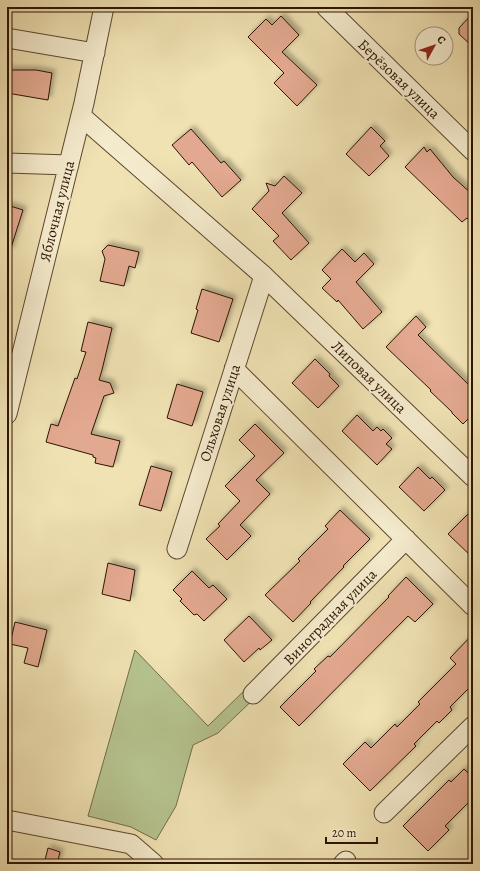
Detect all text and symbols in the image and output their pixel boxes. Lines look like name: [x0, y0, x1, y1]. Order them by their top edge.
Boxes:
north arrow: [414, 26, 454, 66]
text: С: [433, 32, 449, 47]
street label: Берёзовая улица: [354, 35, 445, 123]
street label: Яблочная улица: [35, 158, 79, 264]
street label: Липовая улица: [327, 336, 411, 418]
street label: Ольховая улица: [195, 362, 245, 464]
street label: Виноградная улица: [279, 564, 381, 669]
scale bar: [326, 819, 377, 845]
text: 20 m: [332, 825, 356, 841]

